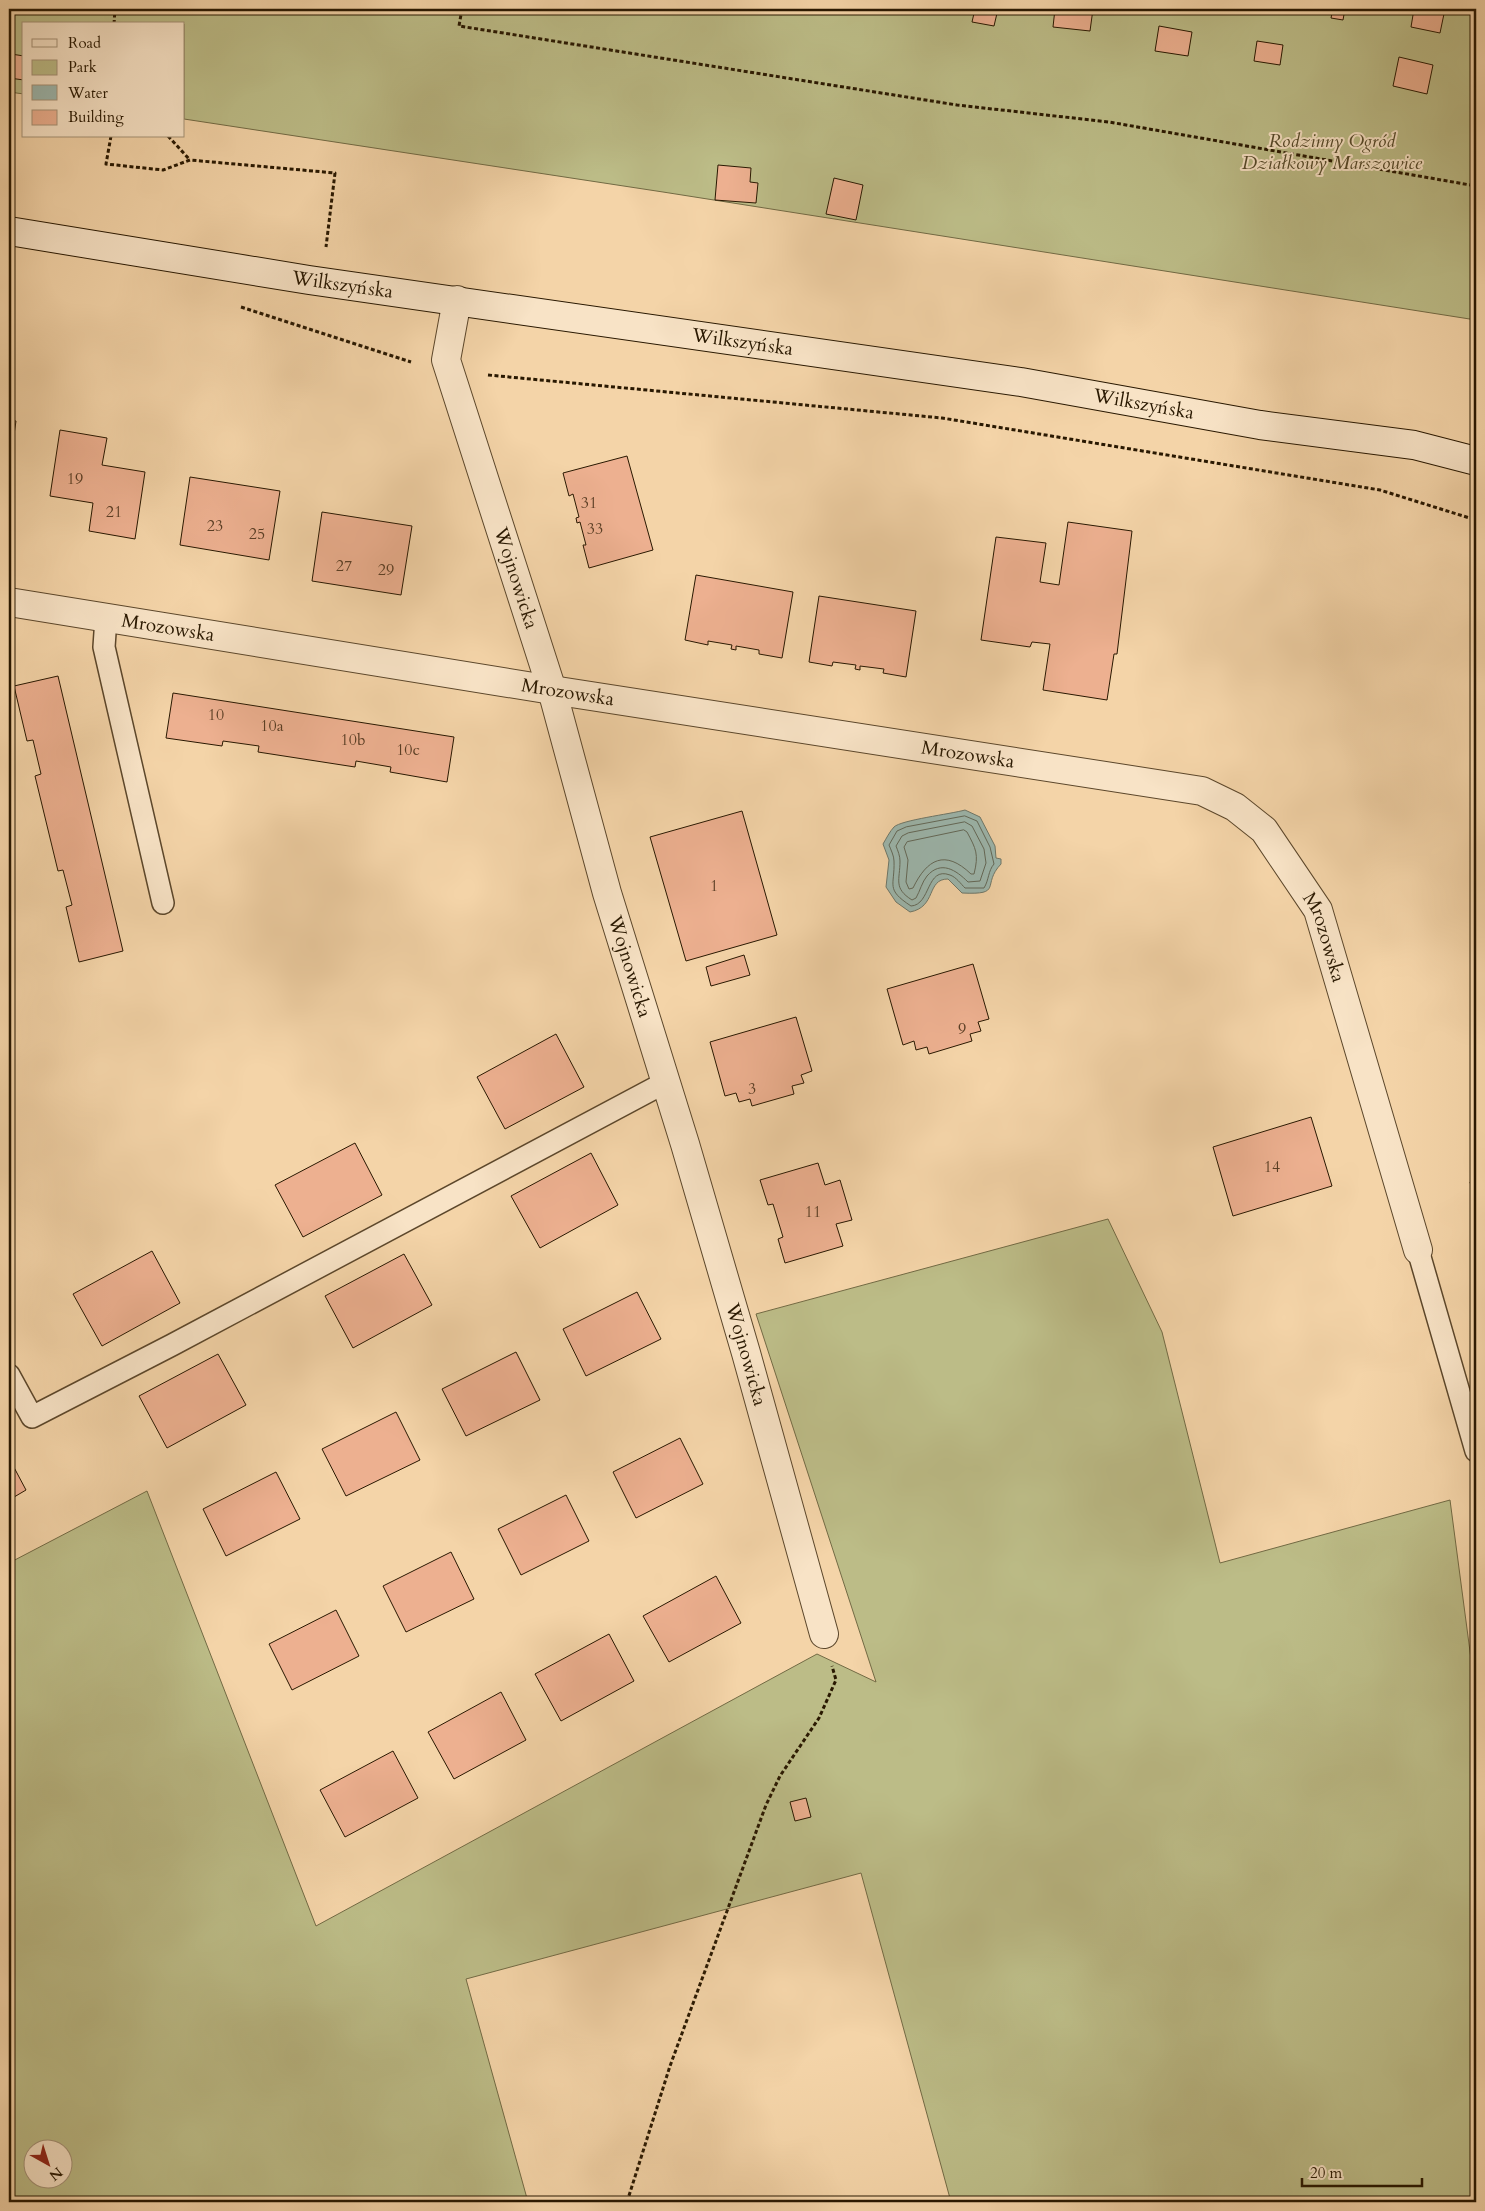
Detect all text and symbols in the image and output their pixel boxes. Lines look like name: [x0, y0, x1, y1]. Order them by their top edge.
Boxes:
legend: [22, 22, 185, 138]
text: Road: [68, 33, 101, 53]
text: Park: [68, 57, 97, 77]
text: Water: [67, 83, 109, 103]
text: Building: [68, 107, 124, 127]
park label: Rodzinny Ogród Działkowy Marszowice: [1242, 128, 1423, 176]
street label: Wilkszyńska: [289, 264, 395, 305]
street label: Wilkszyńska: [689, 322, 795, 362]
street label: Wilkszyńska: [1090, 382, 1196, 426]
house number: 19: [67, 468, 83, 490]
house number: 31: [581, 492, 597, 514]
house number: 21: [106, 501, 122, 523]
house number: 23: [207, 515, 223, 537]
house number: 33: [587, 518, 603, 540]
house number: 25: [249, 523, 265, 545]
street label: Wojnowicka: [487, 523, 545, 632]
house number: 27: [336, 555, 352, 577]
house number: 29: [378, 559, 394, 581]
street label: Mrozowska: [120, 607, 216, 648]
street label: Mrozowska: [519, 672, 616, 712]
house number: 10: [208, 704, 224, 726]
house number: 10a: [260, 715, 284, 737]
house number: 10b: [341, 729, 365, 751]
street label: Mrozowska: [920, 735, 1016, 775]
house number: 10c: [396, 739, 420, 761]
house number: 1: [710, 875, 718, 897]
street label: Mrozowska: [1297, 887, 1352, 985]
street label: Wojnowicka: [602, 911, 658, 1021]
house number: 9: [958, 1018, 966, 1040]
house number: 3: [748, 1078, 756, 1100]
house number: 14: [1264, 1156, 1280, 1178]
house number: 11: [805, 1201, 821, 1223]
street label: Wojnowicka: [719, 1299, 773, 1409]
north arrow: [22, 2138, 72, 2188]
scale bar: [1302, 2156, 1422, 2188]
text: N: [45, 2163, 67, 2185]
text: 20 m: [1310, 2163, 1342, 2183]

